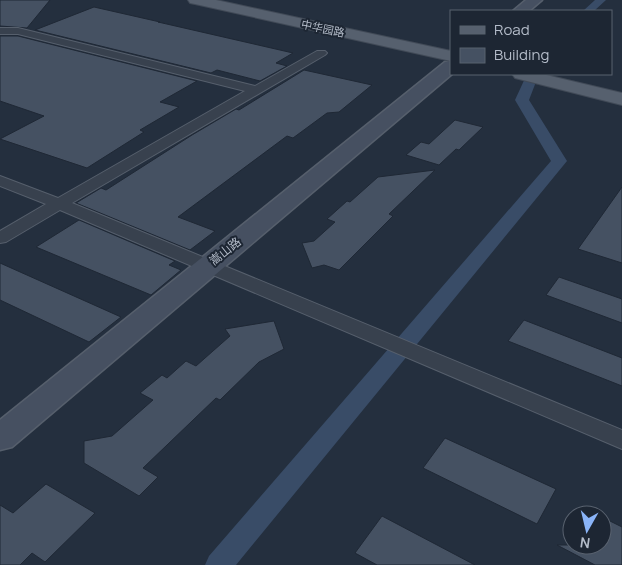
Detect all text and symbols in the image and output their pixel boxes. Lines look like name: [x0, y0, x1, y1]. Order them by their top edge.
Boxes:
legend: [450, 10, 612, 75]
street label: 中华园路: [300, 16, 346, 40]
text: Road: [494, 19, 530, 40]
text: Building: [494, 44, 549, 65]
street label: 嵩山路: [206, 233, 244, 269]
north arrow: [562, 505, 612, 555]
text: N: [579, 533, 591, 553]

